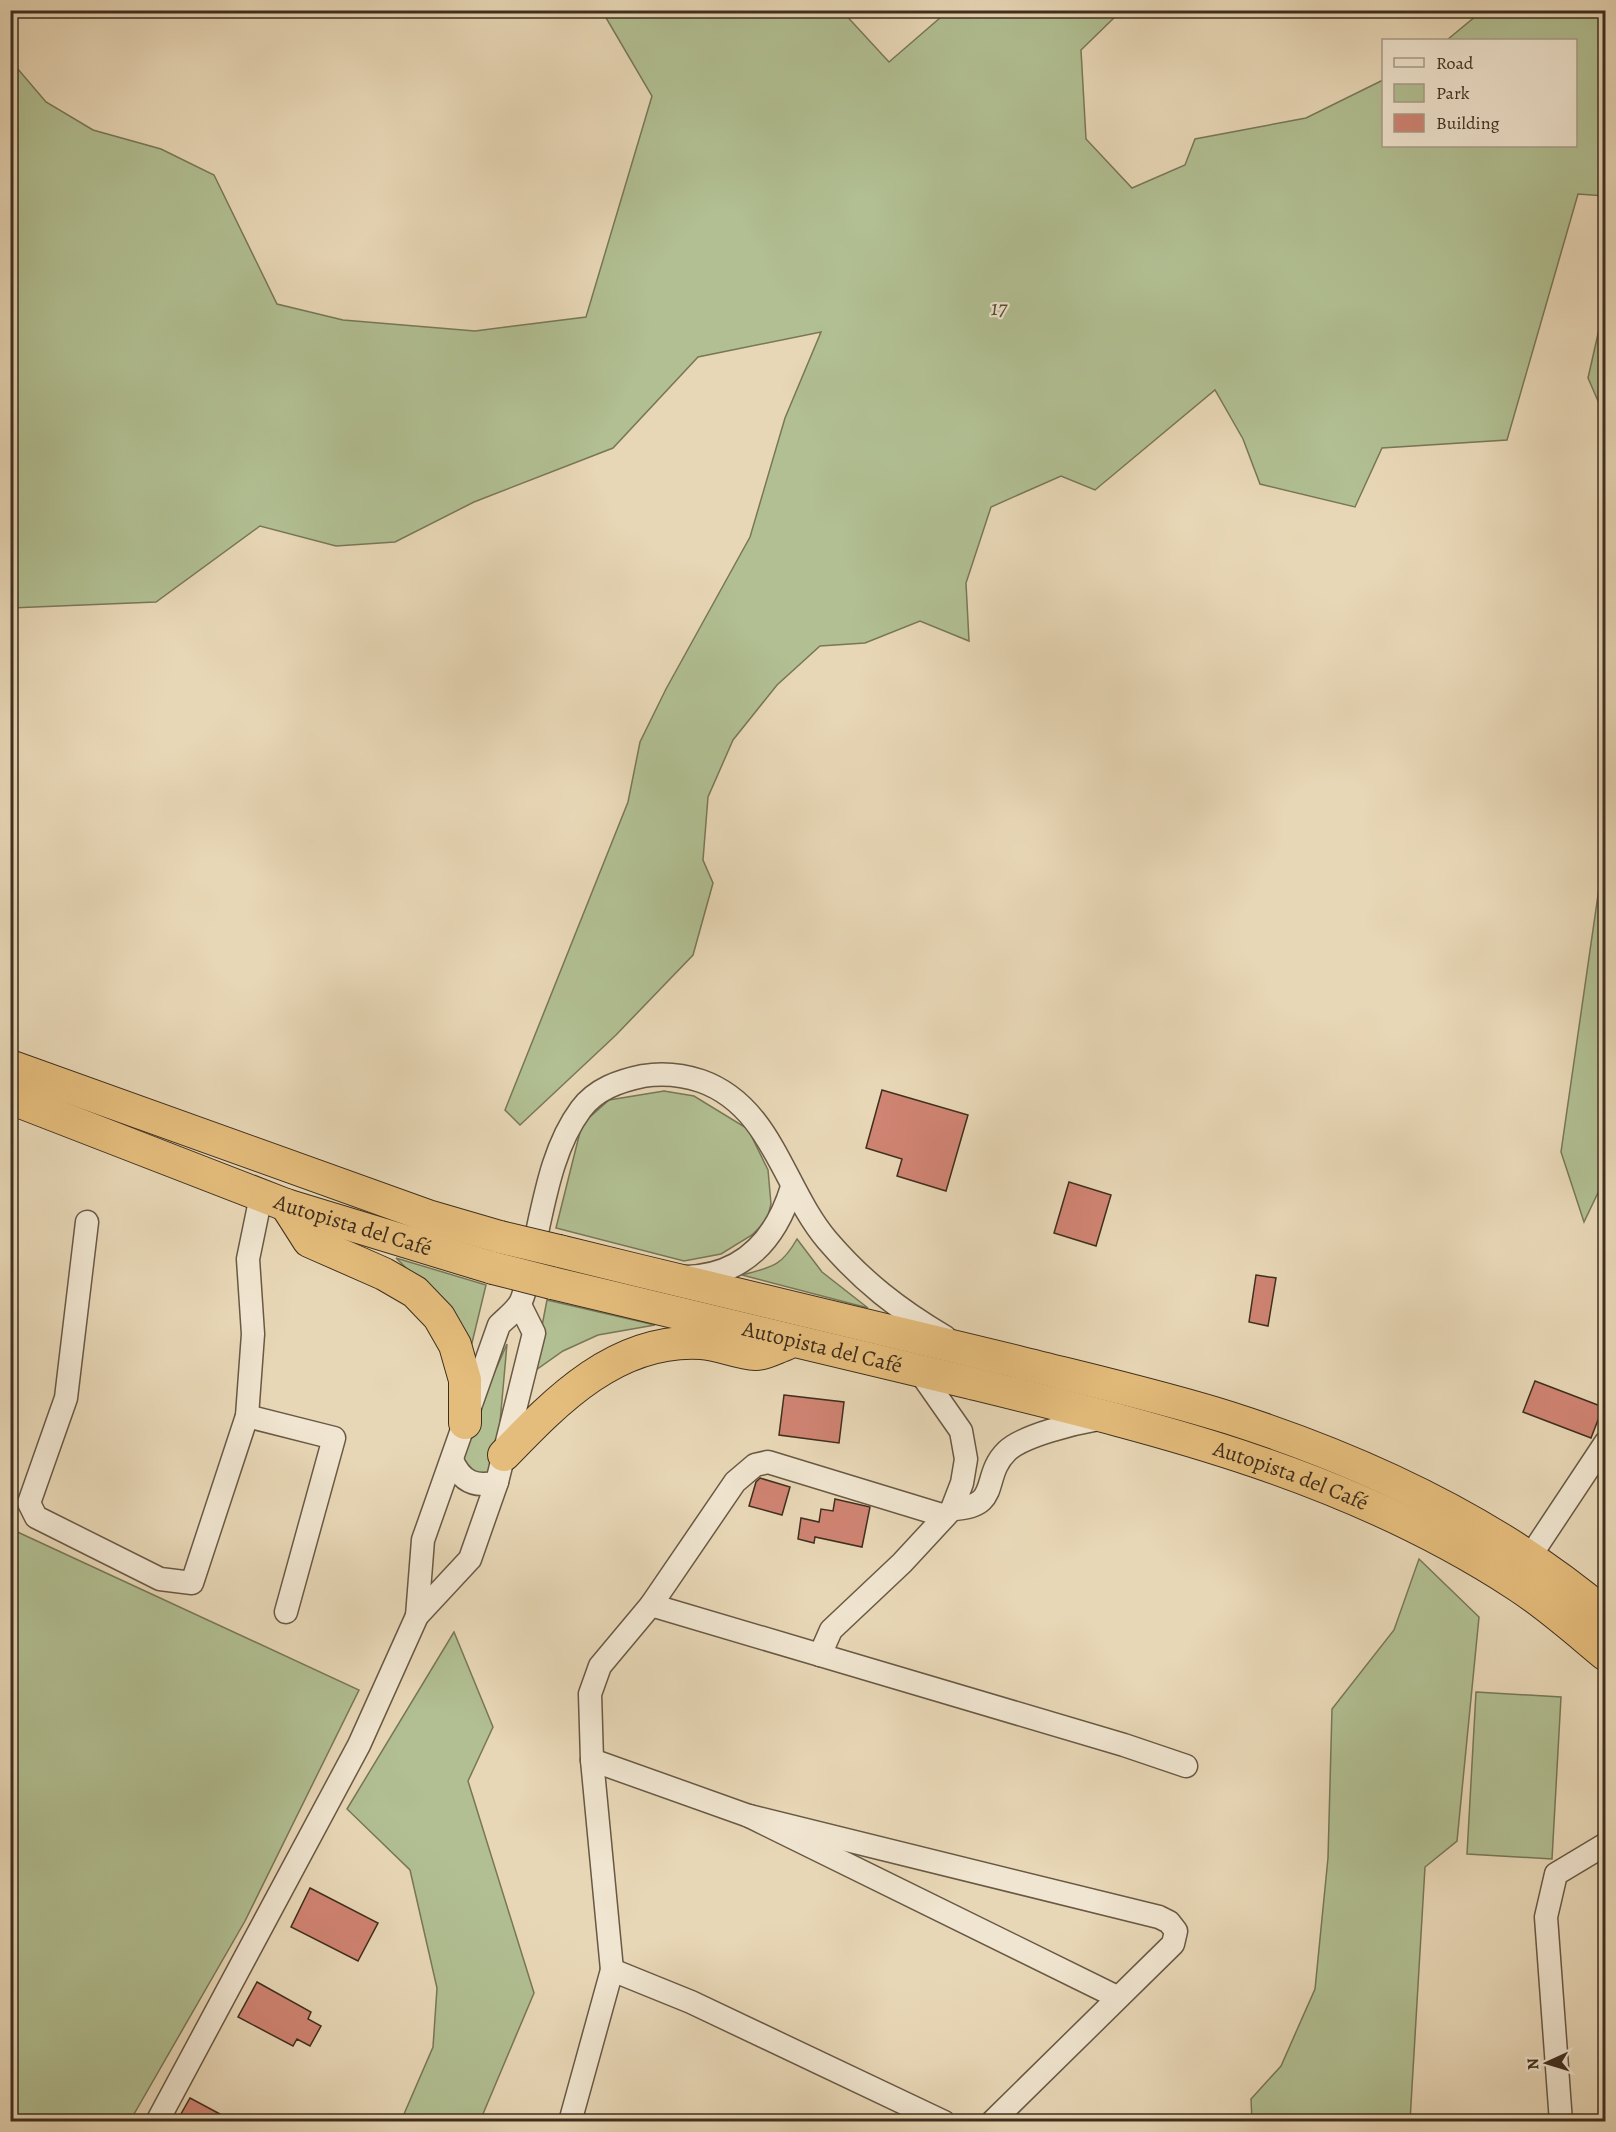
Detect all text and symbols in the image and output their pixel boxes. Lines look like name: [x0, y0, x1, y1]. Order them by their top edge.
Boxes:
legend: [1382, 39, 1577, 147]
text: Road: [1436, 51, 1474, 75]
text: Park: [1436, 81, 1470, 105]
text: Building: [1436, 111, 1500, 135]
park label: 17: [991, 293, 1008, 323]
street label: Autopista del Café: [269, 1186, 435, 1264]
street label: Autopista del Café: [739, 1313, 905, 1381]
street label: Autopista del Café: [1209, 1433, 1373, 1518]
north arrow: [1517, 2033, 1577, 2093]
text: N: [1522, 2057, 1544, 2071]

